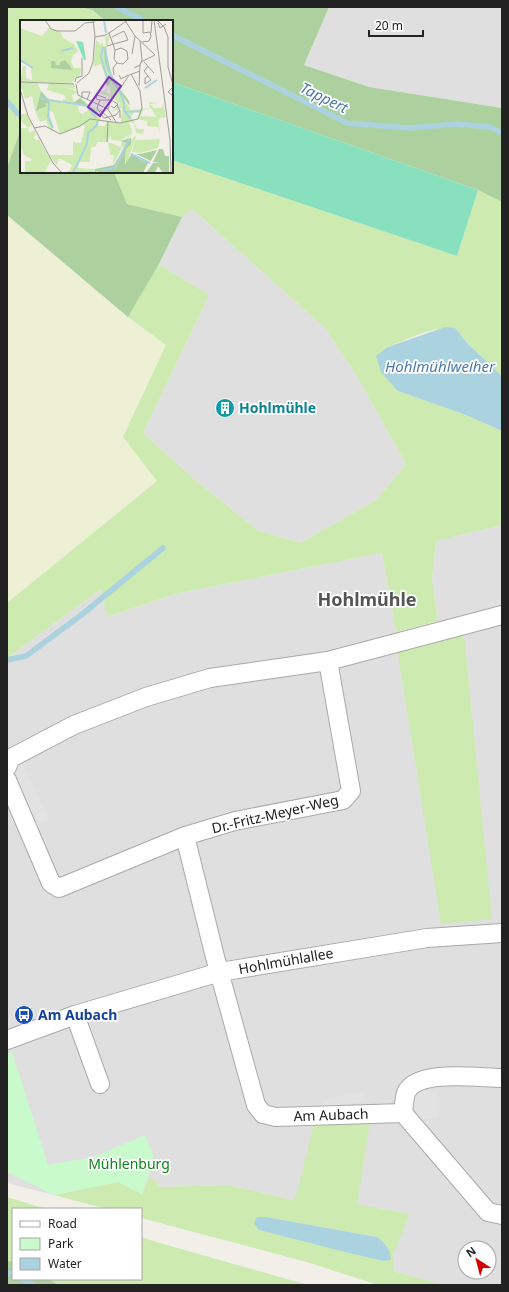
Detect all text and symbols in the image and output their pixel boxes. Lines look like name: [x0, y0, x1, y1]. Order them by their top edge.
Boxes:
scale bar: [369, 12, 423, 38]
text: 20 m: [375, 17, 403, 34]
inset map: [20, 20, 173, 173]
water label: Tappert: [297, 77, 352, 118]
water label: Hohlmühlweiher: [385, 356, 496, 376]
building icon: Hohlmühle: [214, 397, 236, 419]
place label: Hohlmühle: [239, 398, 316, 417]
district label: Hohlmühle: [317, 587, 417, 611]
street label: Dr.-Fritz-Meyer-Weg: [210, 790, 340, 837]
street label: Hohlmühlallee: [237, 943, 335, 978]
bus stop icon: Am Aubach: [13, 1004, 35, 1026]
place label: Am Aubach: [38, 1005, 117, 1024]
street label: Am Aubach: [293, 1104, 369, 1125]
park label: Mühlenburg: [88, 1154, 170, 1173]
legend: [12, 1208, 142, 1280]
text: Road: [48, 1215, 77, 1232]
text: Park: [48, 1235, 74, 1252]
north arrow: [457, 1240, 497, 1280]
text: N: [463, 1243, 479, 1260]
text: Water: [48, 1255, 82, 1272]

